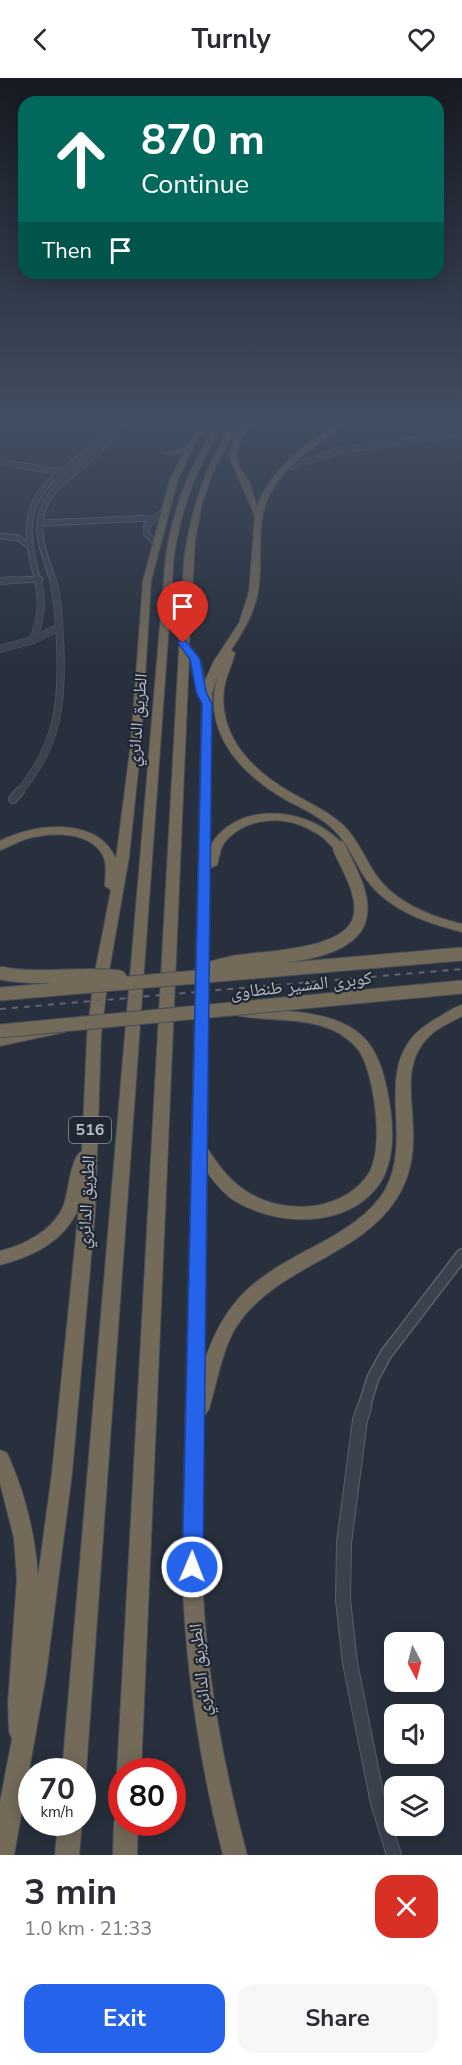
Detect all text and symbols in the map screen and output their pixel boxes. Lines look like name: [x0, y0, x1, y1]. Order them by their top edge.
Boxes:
text: Turnly: [191, 21, 271, 58]
icon: back: [24, 23, 57, 56]
icon: heart: [405, 23, 438, 56]
text: 870 m: [141, 112, 265, 169]
icon: ahead: [42, 120, 120, 198]
text: Continue: [141, 166, 249, 203]
icon: arrive: [104, 234, 137, 267]
text: Then: [42, 236, 92, 266]
pin: [157, 581, 208, 643]
icon: arrive: [166, 590, 199, 623]
street label: الطريق الدائري: [121, 672, 156, 768]
street label: كوبرى المشير طنطاوى: [229, 966, 374, 1004]
road number: 516: [69, 1117, 111, 1143]
street label: الطريق الدائري: [72, 1155, 103, 1249]
position arrow: [160, 1535, 224, 1599]
street label: الطريق الدائري: [183, 1622, 219, 1718]
north arrow: [384, 1632, 444, 1692]
map controls: [384, 1632, 444, 1836]
button: sound: [384, 1704, 444, 1764]
speed limit sign: 80: [108, 1758, 186, 1836]
text: 70: [39, 1769, 75, 1810]
button: layers: [384, 1776, 444, 1836]
text: km/h: [40, 1802, 74, 1822]
text: 3 min: [24, 1868, 117, 1917]
button: close: [375, 1875, 438, 1938]
text: 1.0 km · 21:33: [24, 1915, 152, 1942]
button: Exit: [24, 1984, 225, 2053]
button: Share: [237, 1984, 438, 2053]

